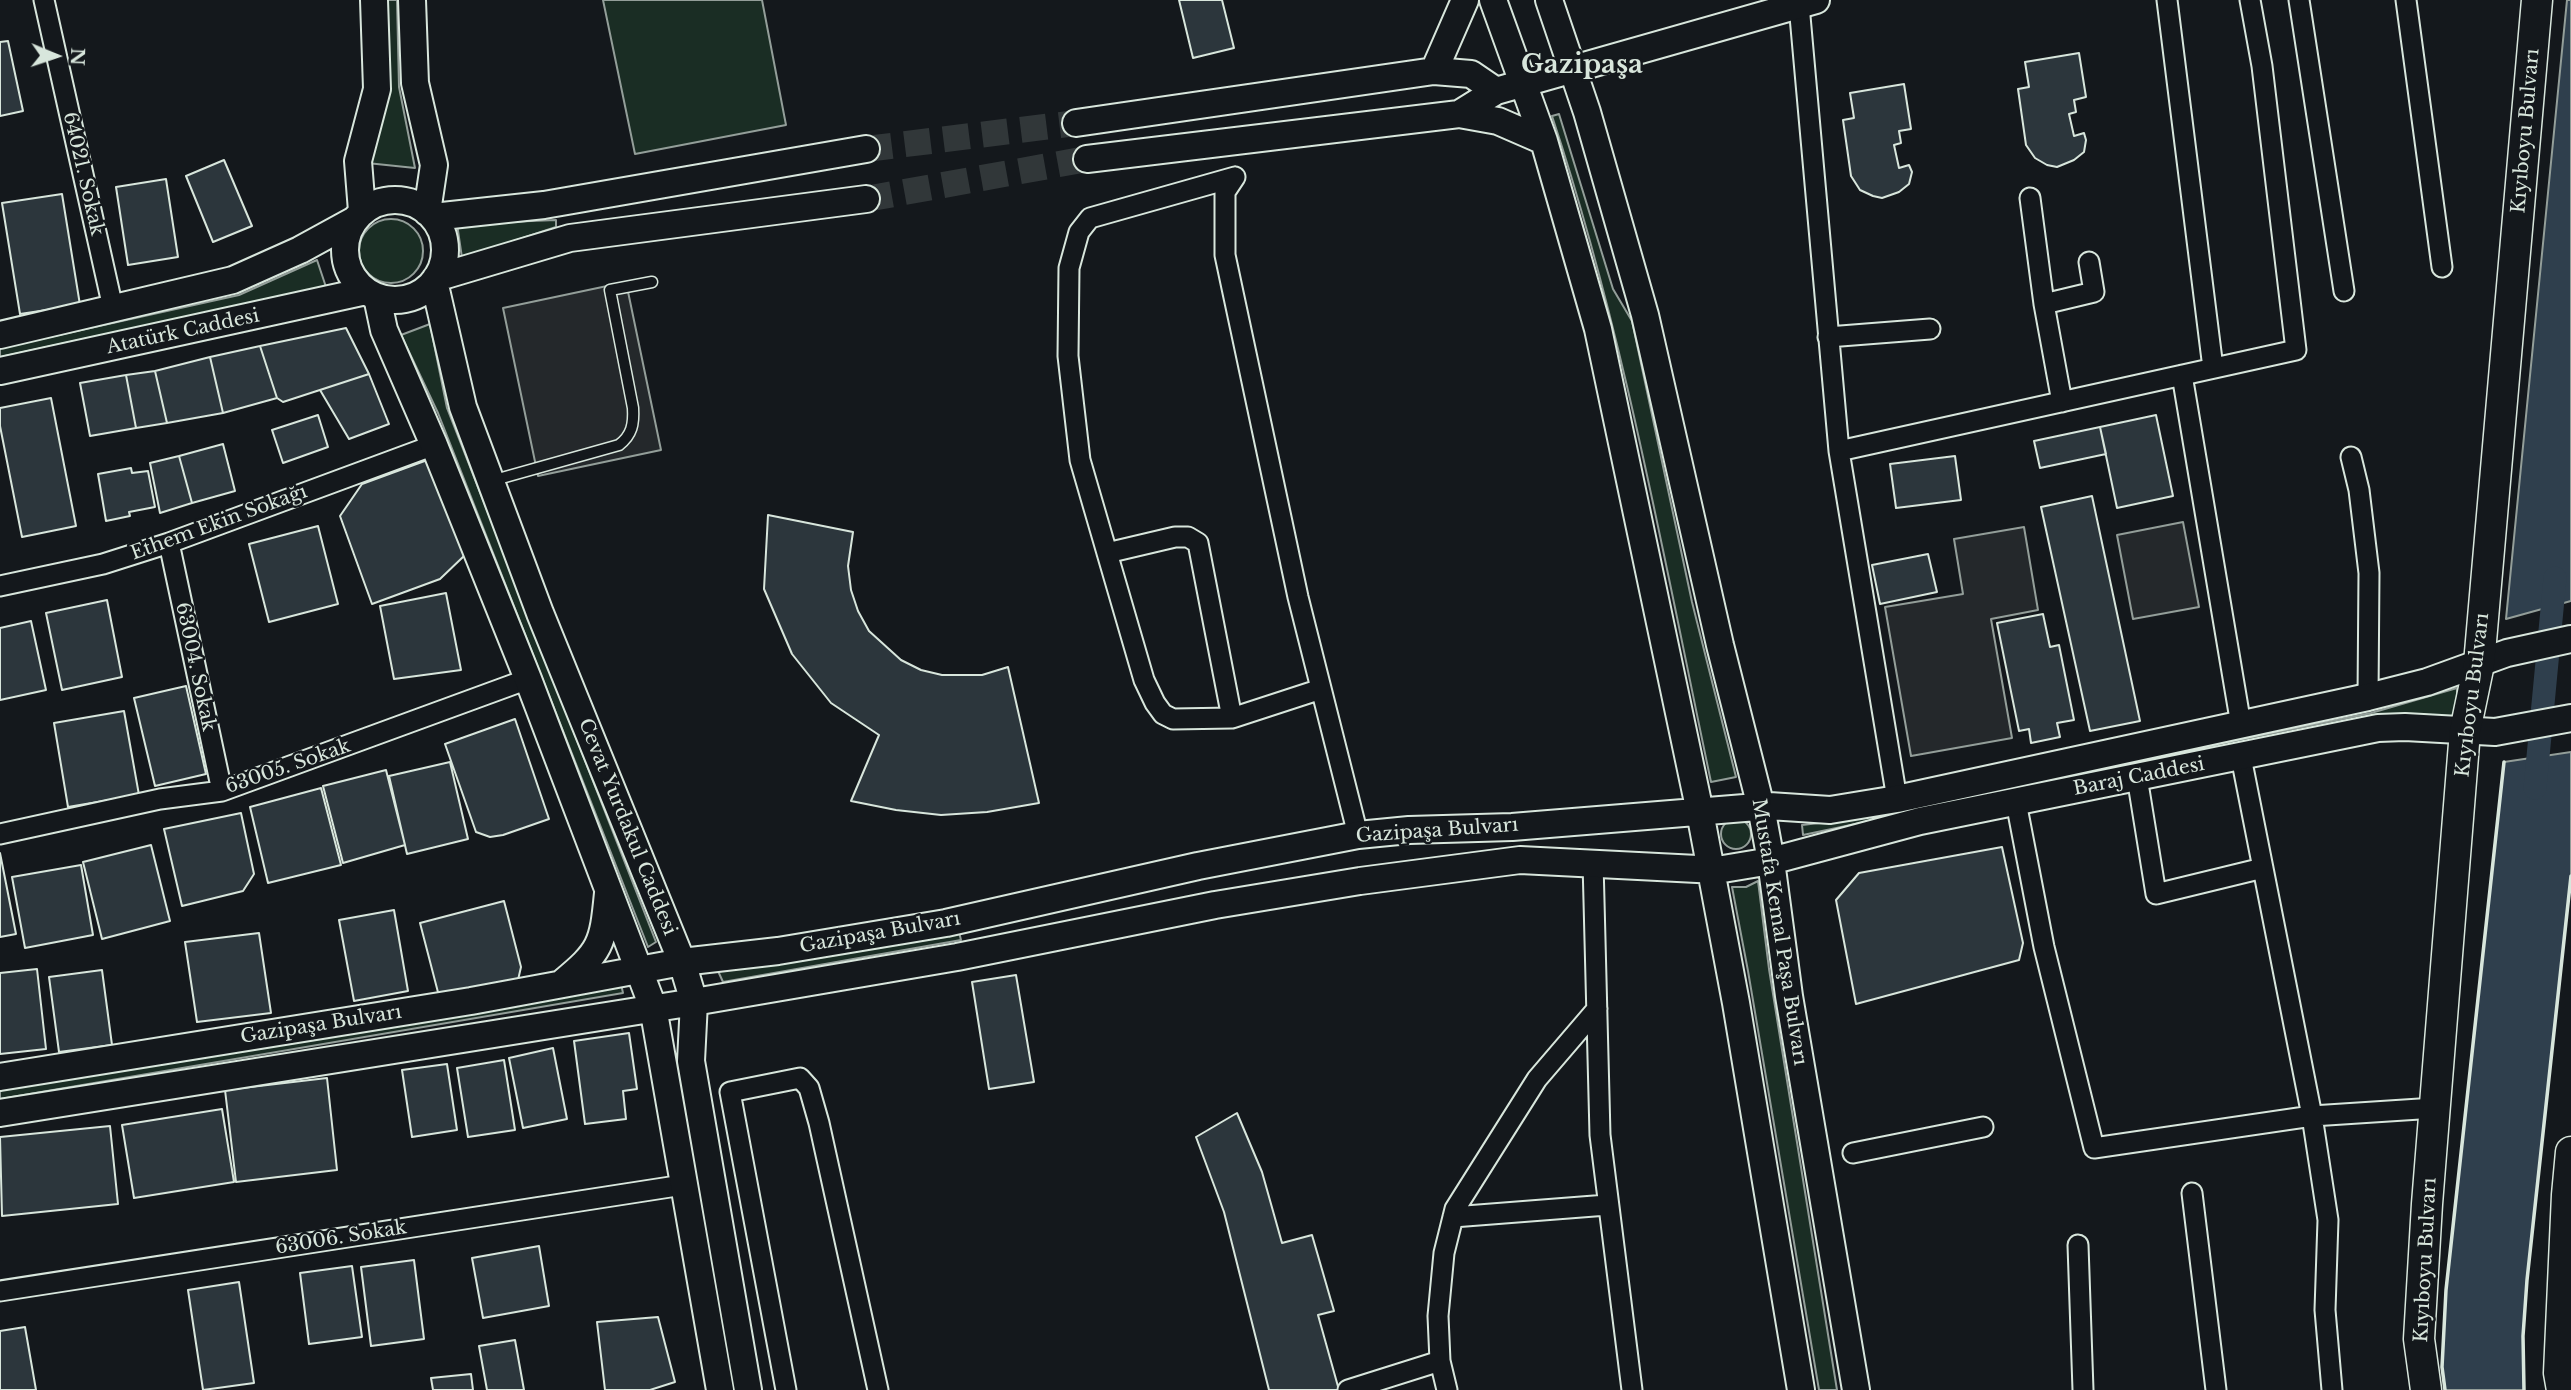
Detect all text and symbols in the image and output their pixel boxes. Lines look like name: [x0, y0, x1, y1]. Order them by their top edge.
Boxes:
north arrow: [21, 21, 91, 91]
text: N: [66, 47, 89, 66]
street label: Kıyıboyu Bulvarı: [2507, 48, 2545, 214]
district label: Gazipaşa: [1521, 50, 1643, 82]
street label: 64021. Sokak: [58, 110, 108, 238]
street label: Atatürk Caddesi: [104, 305, 262, 359]
street label: Ethem Ekin Sokağı: [128, 480, 310, 566]
street label: 63004. Sokak: [170, 600, 220, 734]
street label: Kıyıboyu Bulvarı: [2452, 612, 2494, 778]
street label: Cevat Yurdakul Caddesi: [573, 715, 681, 939]
street label: 63005. Sokak: [222, 735, 354, 799]
street label: Baraj Caddesi: [2071, 753, 2207, 801]
street label: Mustafa Kemal Paşa Bulvarı: [1747, 797, 1811, 1067]
street label: Gazipaşa Bulvarı: [1355, 814, 1519, 848]
street label: Gazipaşa Bulvarı: [798, 908, 962, 958]
street label: Gazipaşa Bulvarı: [239, 1001, 403, 1049]
street label: Kıyıboyu Bulvarı: [2410, 1177, 2442, 1343]
street label: 63006. Sokak: [274, 1216, 408, 1260]

